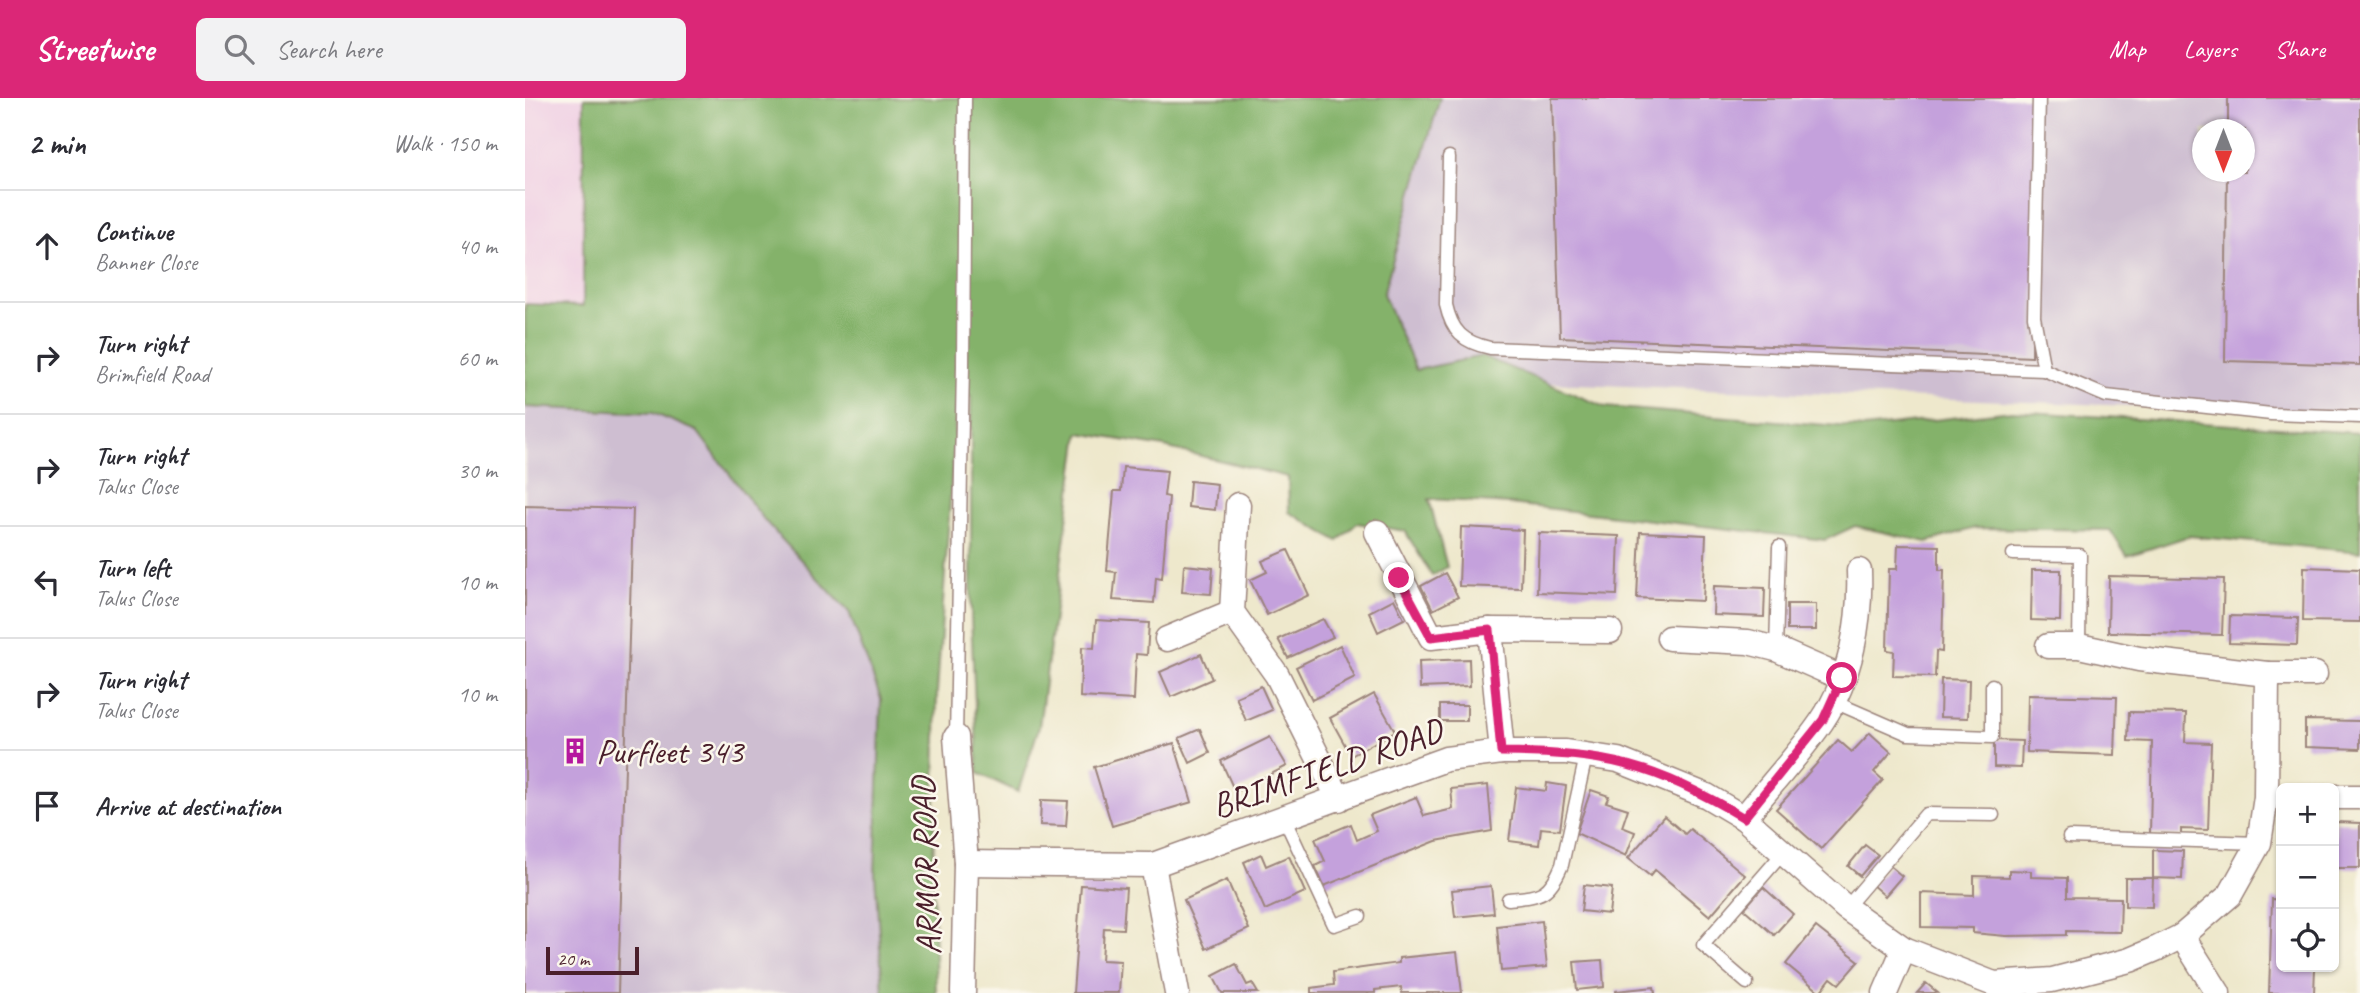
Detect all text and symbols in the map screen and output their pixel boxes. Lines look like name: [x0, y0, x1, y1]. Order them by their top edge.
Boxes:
search box: [196, 18, 686, 81]
text: Streetwise: [35, 28, 154, 70]
icon: search: [220, 30, 258, 68]
text: Search here: [276, 33, 382, 66]
text: Map: [2109, 34, 2146, 64]
text: Layers: [2184, 34, 2237, 64]
text: Share: [2275, 34, 2325, 64]
north arrow: [2192, 119, 2255, 182]
text: 2 min: [28, 125, 85, 163]
text: Walk · 150 m: [393, 129, 497, 158]
text: Continue: [95, 215, 173, 248]
icon: ahead: [28, 227, 66, 265]
text: 40 m: [458, 232, 497, 261]
text: Banner Close: [95, 248, 197, 277]
text: Turn right: [95, 327, 186, 360]
icon: right: [28, 339, 66, 377]
text: 60 m: [458, 344, 497, 373]
text: Brimfield Road: [95, 360, 210, 389]
text: Turn right: [95, 439, 186, 472]
icon: right: [28, 451, 66, 489]
text: 30 m: [458, 456, 497, 485]
text: Talus Close: [95, 472, 178, 501]
text: Turn left: [95, 551, 170, 584]
route end: [1383, 562, 1414, 593]
icon: left: [28, 563, 66, 601]
text: 10 m: [458, 568, 497, 597]
text: Talus Close: [95, 584, 178, 613]
route start: [1826, 662, 1857, 693]
text: Turn right: [95, 663, 186, 696]
icon: right: [28, 675, 66, 713]
text: 10 m: [458, 680, 497, 709]
text: Talus Close: [95, 696, 178, 725]
street label: BRIMFIELD ROAD: [1206, 707, 1451, 829]
place label: Purfleet 343: [596, 729, 745, 774]
building icon: Purfleet 343: [560, 736, 590, 766]
street label: ARMOR ROAD: [900, 773, 952, 956]
map controls: [2276, 783, 2339, 972]
button: +: [2276, 783, 2339, 846]
icon: arrive: [28, 787, 66, 825]
text: Arrive at destination: [95, 790, 281, 823]
button: −: [2276, 846, 2339, 909]
button: locate: [2276, 909, 2339, 972]
scale bar: [546, 944, 639, 976]
text: 20 m: [557, 947, 589, 971]

